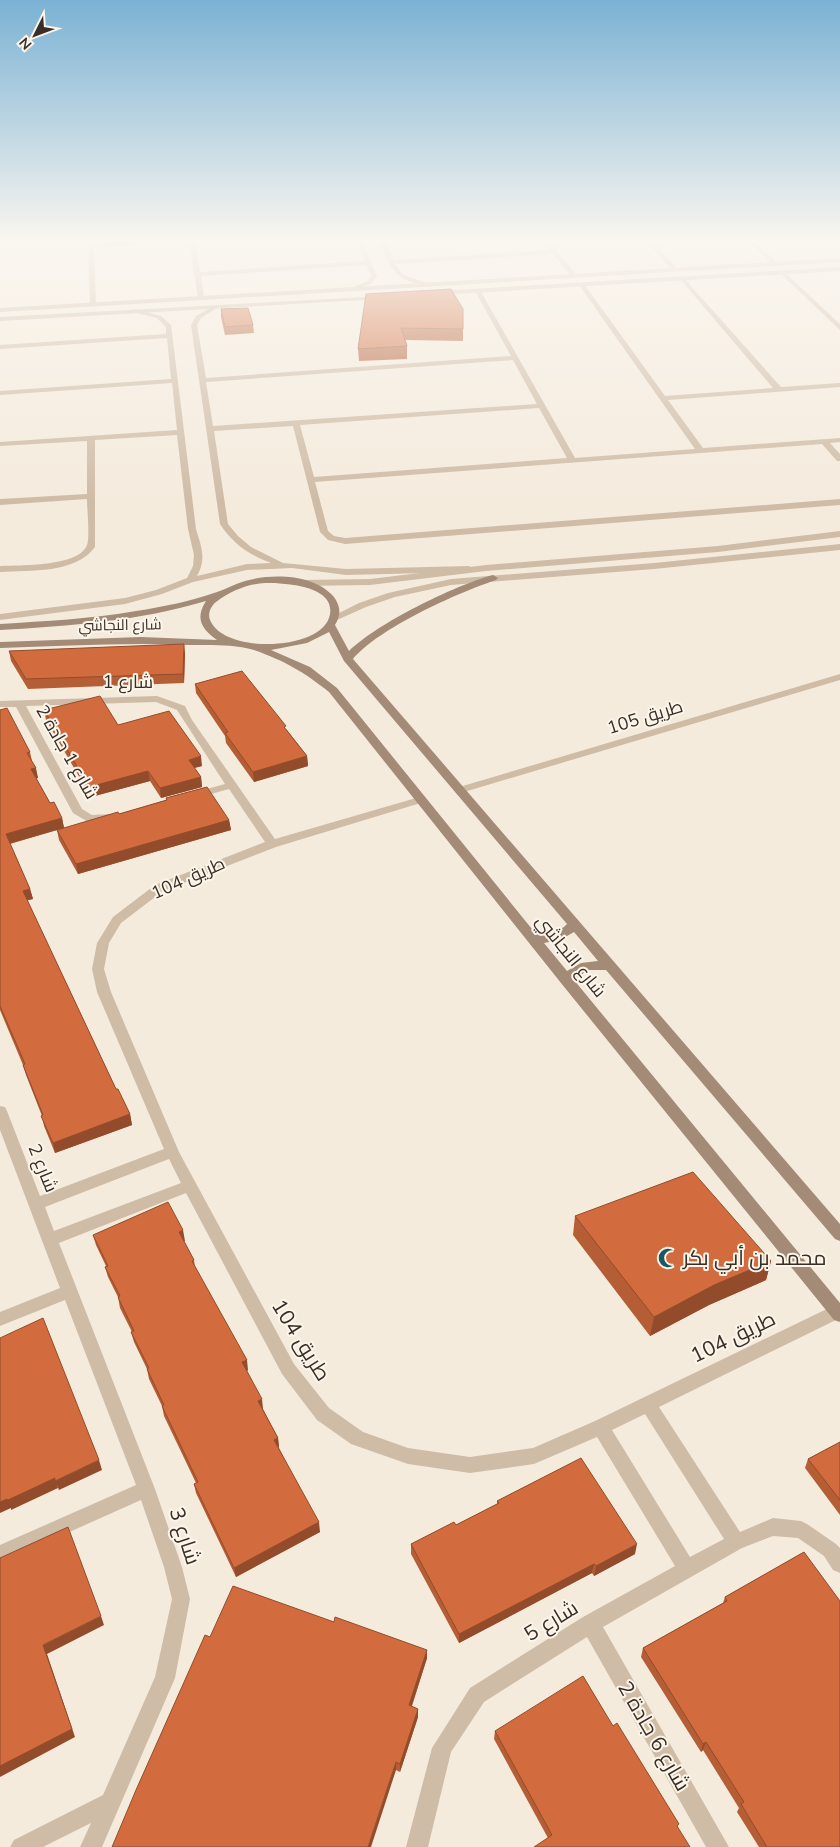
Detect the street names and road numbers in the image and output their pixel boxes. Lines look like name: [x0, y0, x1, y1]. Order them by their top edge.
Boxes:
street label: شارع النجاشي: [78, 614, 162, 638]
street label: شارع 1: [103, 670, 153, 694]
street label: طريق 105: [604, 694, 686, 740]
street label: شارع 1 جادة 2: [30, 701, 104, 803]
street label: طريق 104: [147, 851, 229, 905]
street label: شارع النجاشي: [529, 910, 612, 1003]
street label: شارع 2: [22, 1140, 64, 1196]
street label: طريق 104: [265, 1294, 337, 1386]
street label: طريق 104: [686, 1304, 780, 1370]
street label: شارع 3: [163, 1504, 207, 1568]
street label: شارع 5: [519, 1594, 583, 1648]
street label: شارع 6 جادة 2: [611, 1676, 697, 1796]

